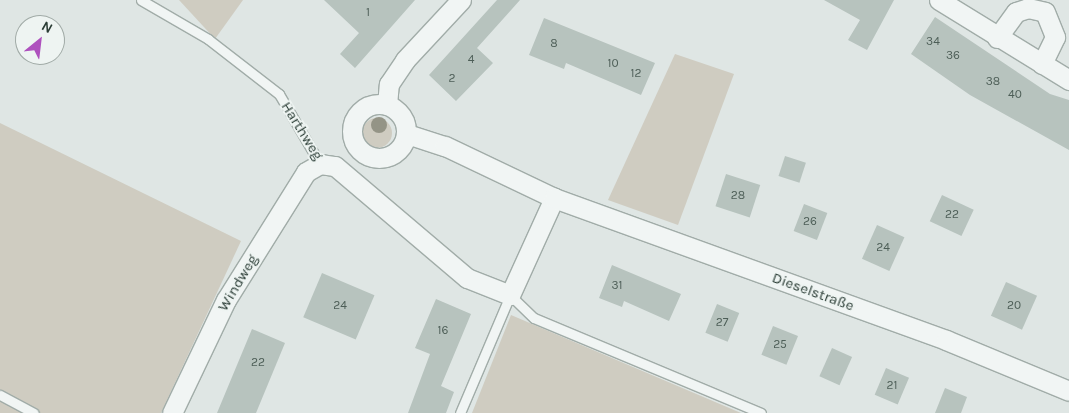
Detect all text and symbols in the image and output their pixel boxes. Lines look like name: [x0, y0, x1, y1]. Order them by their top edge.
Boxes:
house number: 1: [366, 6, 370, 20]
north arrow: [15, 15, 65, 65]
text: N: [39, 17, 56, 37]
house number: 34: [926, 35, 940, 49]
house number: 8: [550, 37, 558, 51]
house number: 36: [946, 49, 960, 63]
house number: 4: [468, 53, 474, 67]
house number: 10: [607, 57, 619, 71]
house number: 12: [631, 67, 641, 81]
house number: 2: [449, 72, 455, 86]
house number: 38: [986, 75, 1000, 89]
house number: 40: [1008, 88, 1022, 102]
street label: Harthweg: [277, 98, 327, 164]
house number: 28: [731, 189, 745, 203]
house number: 22: [945, 208, 959, 222]
house number: 26: [803, 215, 817, 229]
house number: 24: [876, 241, 890, 255]
street label: Windweg: [214, 251, 262, 315]
street label: Dieselstraße: [770, 269, 856, 315]
house number: 31: [611, 279, 623, 293]
house number: 24: [333, 299, 347, 313]
house number: 20: [1007, 299, 1021, 313]
house number: 27: [716, 316, 728, 330]
house number: 16: [438, 324, 448, 338]
house number: 25: [773, 338, 787, 352]
house number: 22: [251, 356, 265, 370]
house number: 21: [887, 379, 897, 393]

